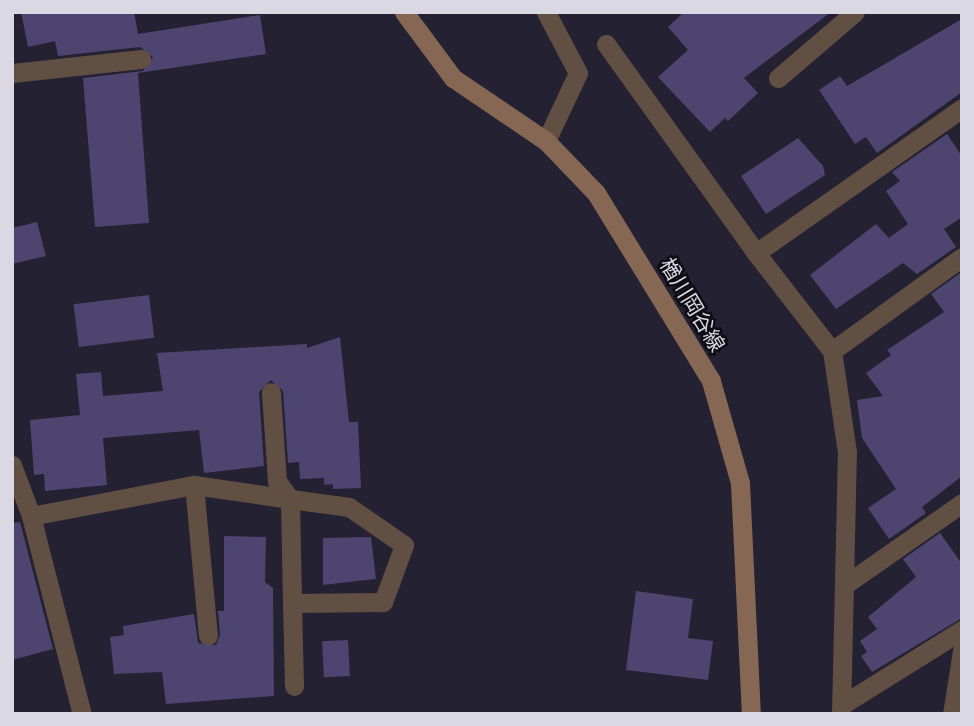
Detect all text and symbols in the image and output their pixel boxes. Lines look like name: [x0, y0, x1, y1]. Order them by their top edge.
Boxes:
street label: 楢川岡谷線: [654, 254, 730, 356]

